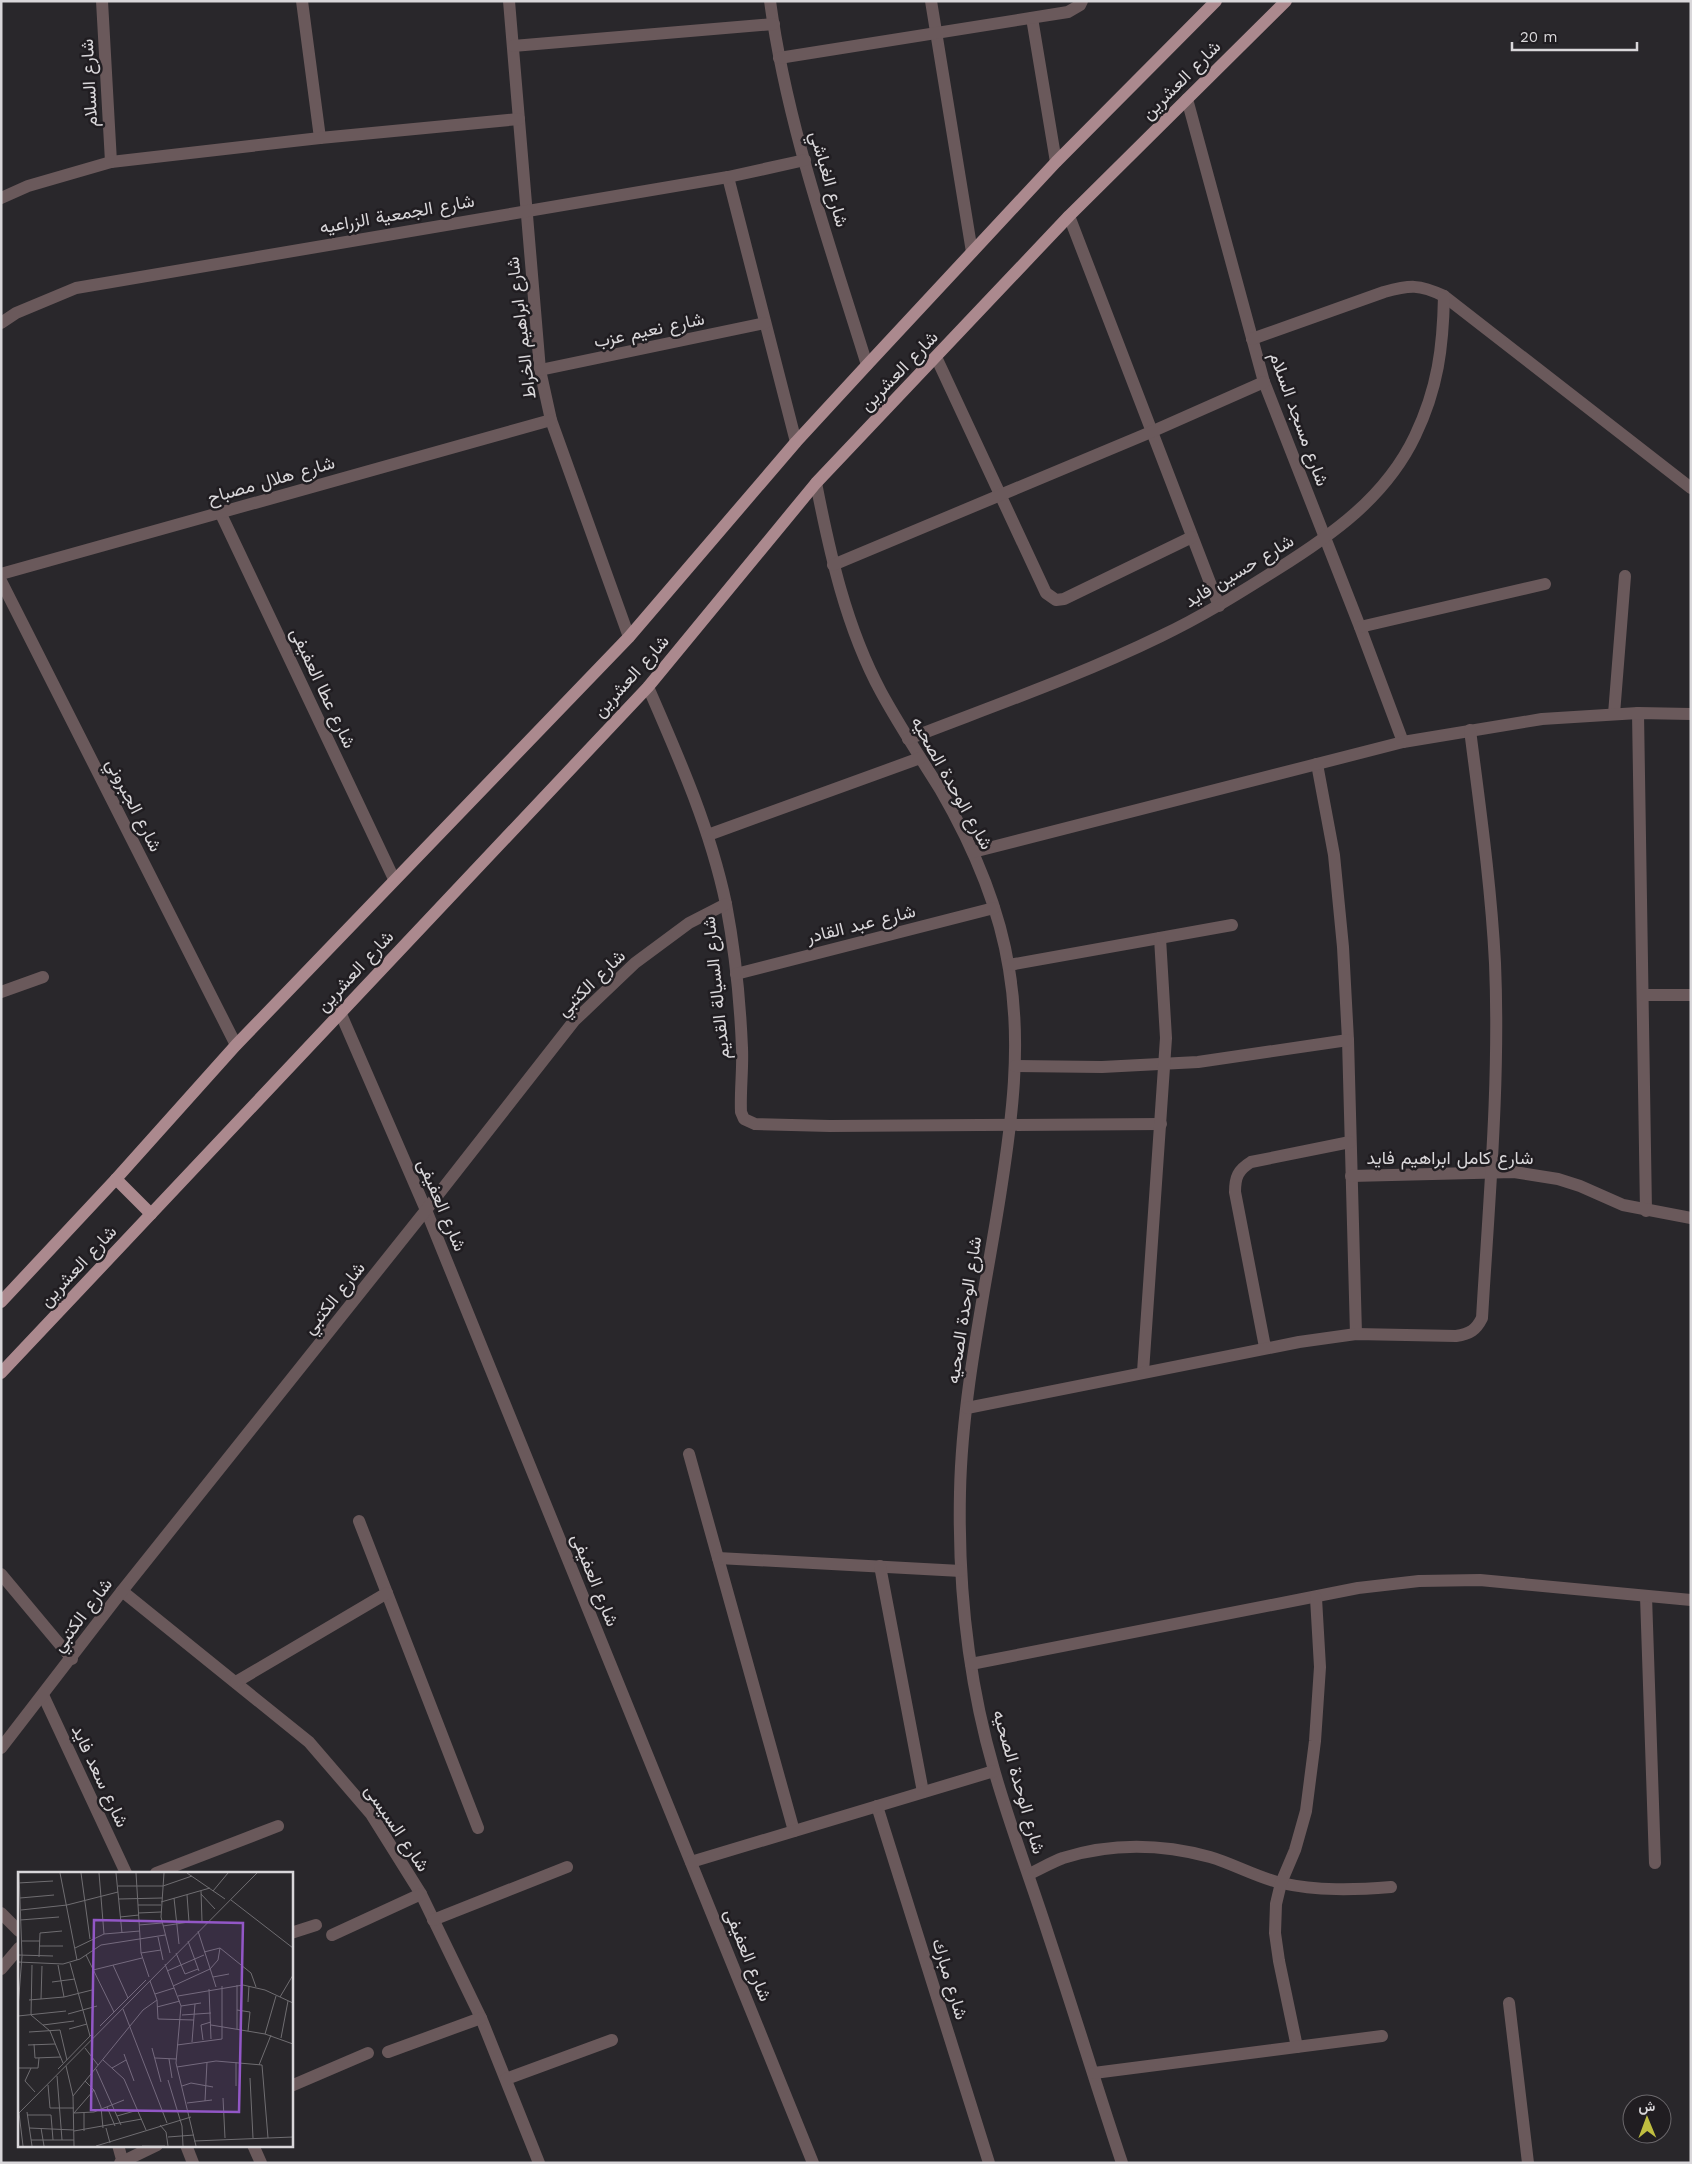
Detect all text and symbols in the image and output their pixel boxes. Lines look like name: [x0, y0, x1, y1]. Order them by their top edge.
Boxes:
scale bar: [1512, 20, 1637, 52]
text: 20 m: [1520, 28, 1558, 46]
street label: شارع العشرين: [1137, 36, 1226, 125]
street label: شارع السلام: [76, 38, 103, 128]
street label: شارع الغباشي: [801, 128, 853, 231]
street label: شارع الجمعية الزراعيه: [318, 190, 476, 239]
street label: شارع ابراهيم الخراط: [501, 255, 542, 400]
street label: شارع نعيم عزب: [592, 308, 707, 353]
street label: شارع العشرين: [855, 326, 944, 417]
street label: شارع مسجد السلام: [1264, 349, 1333, 489]
street label: شارع هلال مصباح: [205, 451, 337, 510]
street label: شارع حسين فايد: [1180, 530, 1298, 613]
street label: شارع عطا العفيفى: [285, 624, 361, 752]
street label: شارع العشرين: [588, 630, 674, 722]
street label: شارع الوحدة الصحيه: [905, 713, 998, 854]
street label: شارع الجبروني: [98, 755, 167, 857]
street label: شارع عبد القادر: [803, 900, 918, 949]
street label: شارع السيالة القديم: [698, 915, 735, 1061]
street label: شارع العشرين: [312, 926, 399, 1017]
street label: شارع الكتبي: [552, 945, 633, 1024]
street label: شارع كامل ابراهيم فايد: [1367, 1147, 1533, 1170]
street label: شارع العفيفى: [412, 1156, 471, 1255]
street label: شارع العشرين: [35, 1221, 122, 1312]
street label: شارع الوحدة الصحيه: [941, 1235, 987, 1385]
street label: شارع الكتبي: [298, 1257, 373, 1341]
street label: شارع العفيفى: [565, 1530, 624, 1630]
street label: شارع الكتبي: [47, 1574, 120, 1659]
street label: شارع الوحدة الصحيه: [987, 1707, 1050, 1857]
street label: شارع سعد فايد: [66, 1721, 133, 1831]
street label: شارع السيسى: [359, 1780, 434, 1876]
inset map: [18, 1872, 292, 2146]
street label: شارع العفيفى: [718, 1905, 777, 2005]
street label: شارع مبارك: [926, 1936, 973, 2023]
north arrow: [1622, 2094, 1672, 2144]
text: ش: [1638, 2098, 1656, 2115]

